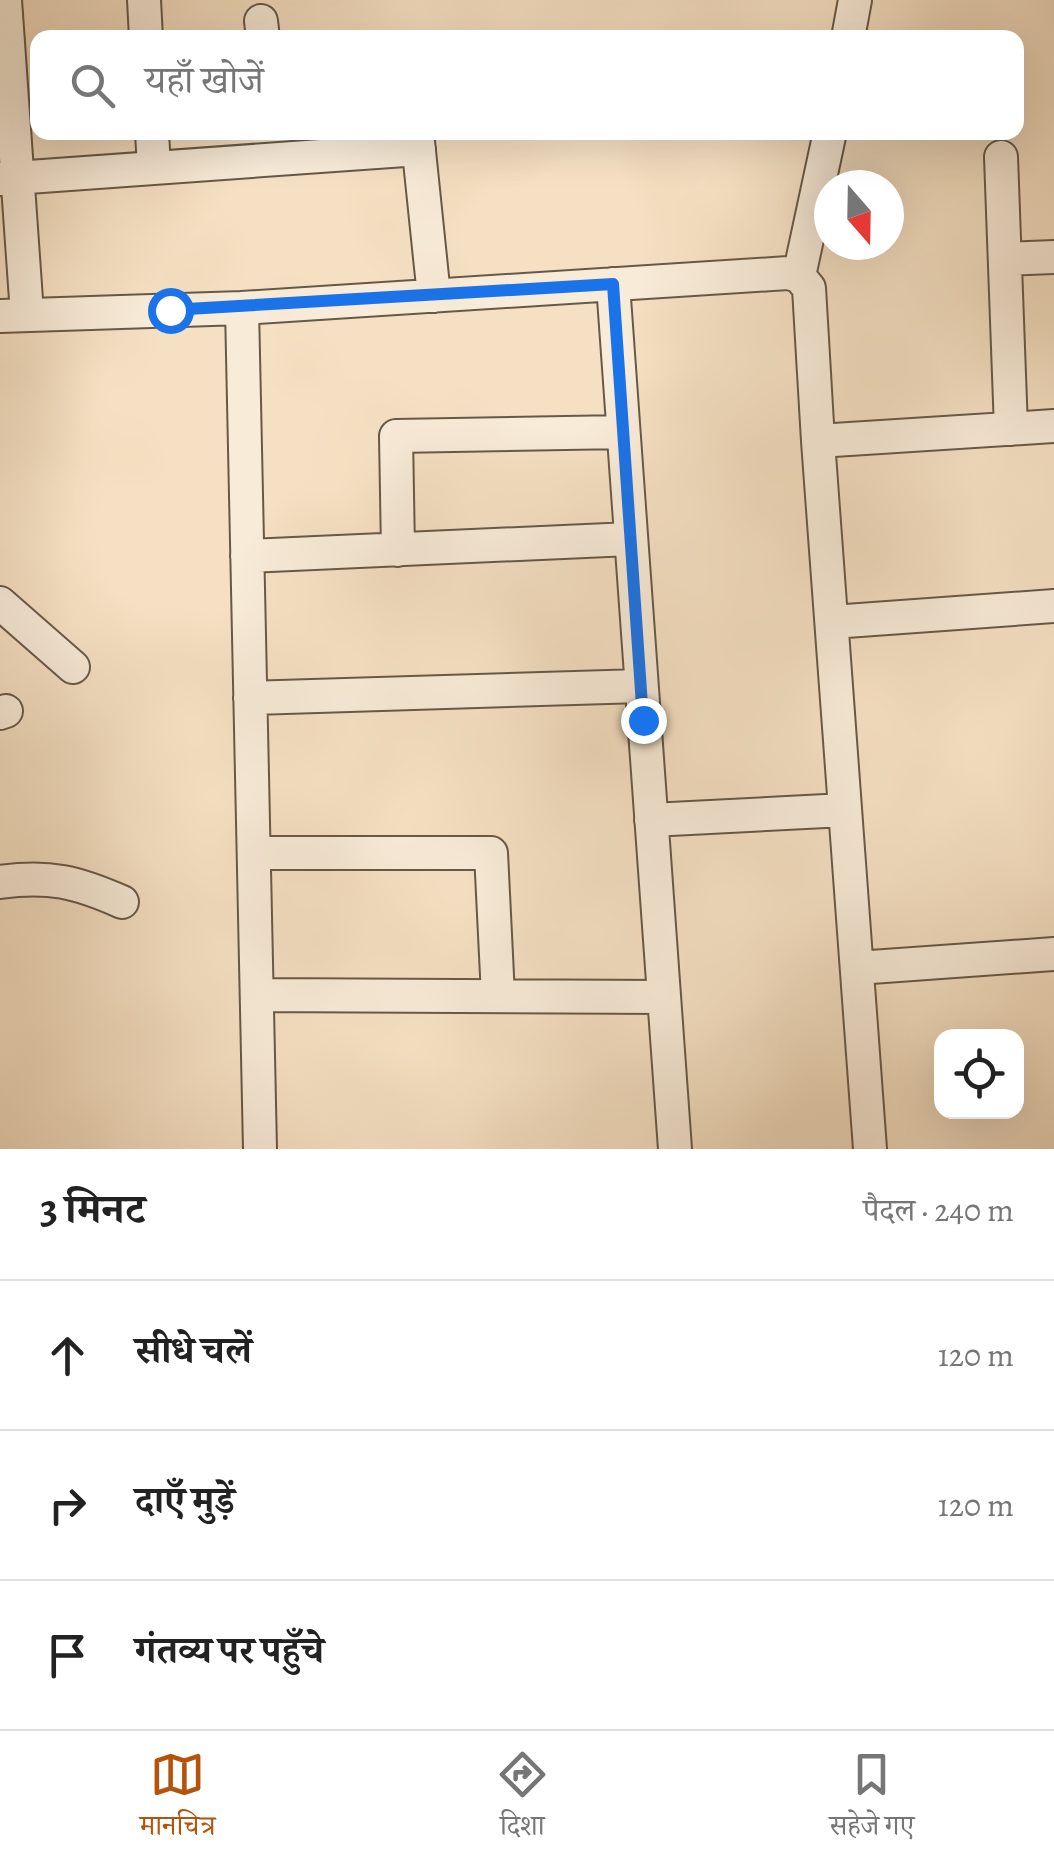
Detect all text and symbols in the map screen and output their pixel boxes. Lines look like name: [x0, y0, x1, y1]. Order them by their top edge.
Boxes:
search box: [30, 30, 1024, 140]
text: यहाँ खोजें: [145, 54, 264, 106]
icon: search: [65, 58, 120, 113]
north arrow: [814, 170, 904, 260]
route start: [148, 288, 194, 334]
route end: [621, 698, 667, 744]
map controls: [934, 1029, 1024, 1119]
button: locate: [934, 1029, 1024, 1119]
text: 3 मिनट: [40, 1180, 145, 1237]
text: पैदल · 240 m: [863, 1188, 1014, 1232]
text: सीधे चलें: [135, 1324, 252, 1376]
icon: ahead: [40, 1328, 95, 1383]
text: 120 m: [938, 1333, 1014, 1377]
text: दाएँ मुड़ें: [135, 1474, 235, 1526]
icon: right: [40, 1478, 95, 1533]
text: 120 m: [938, 1483, 1014, 1527]
text: गंतव्य पर पहुँचे: [135, 1624, 324, 1676]
icon: arrive: [40, 1628, 95, 1683]
tab: मानचित्र: [140, 1747, 216, 1853]
tab: दिशा: [495, 1747, 550, 1853]
tab: सहेजे गए: [829, 1747, 914, 1853]

